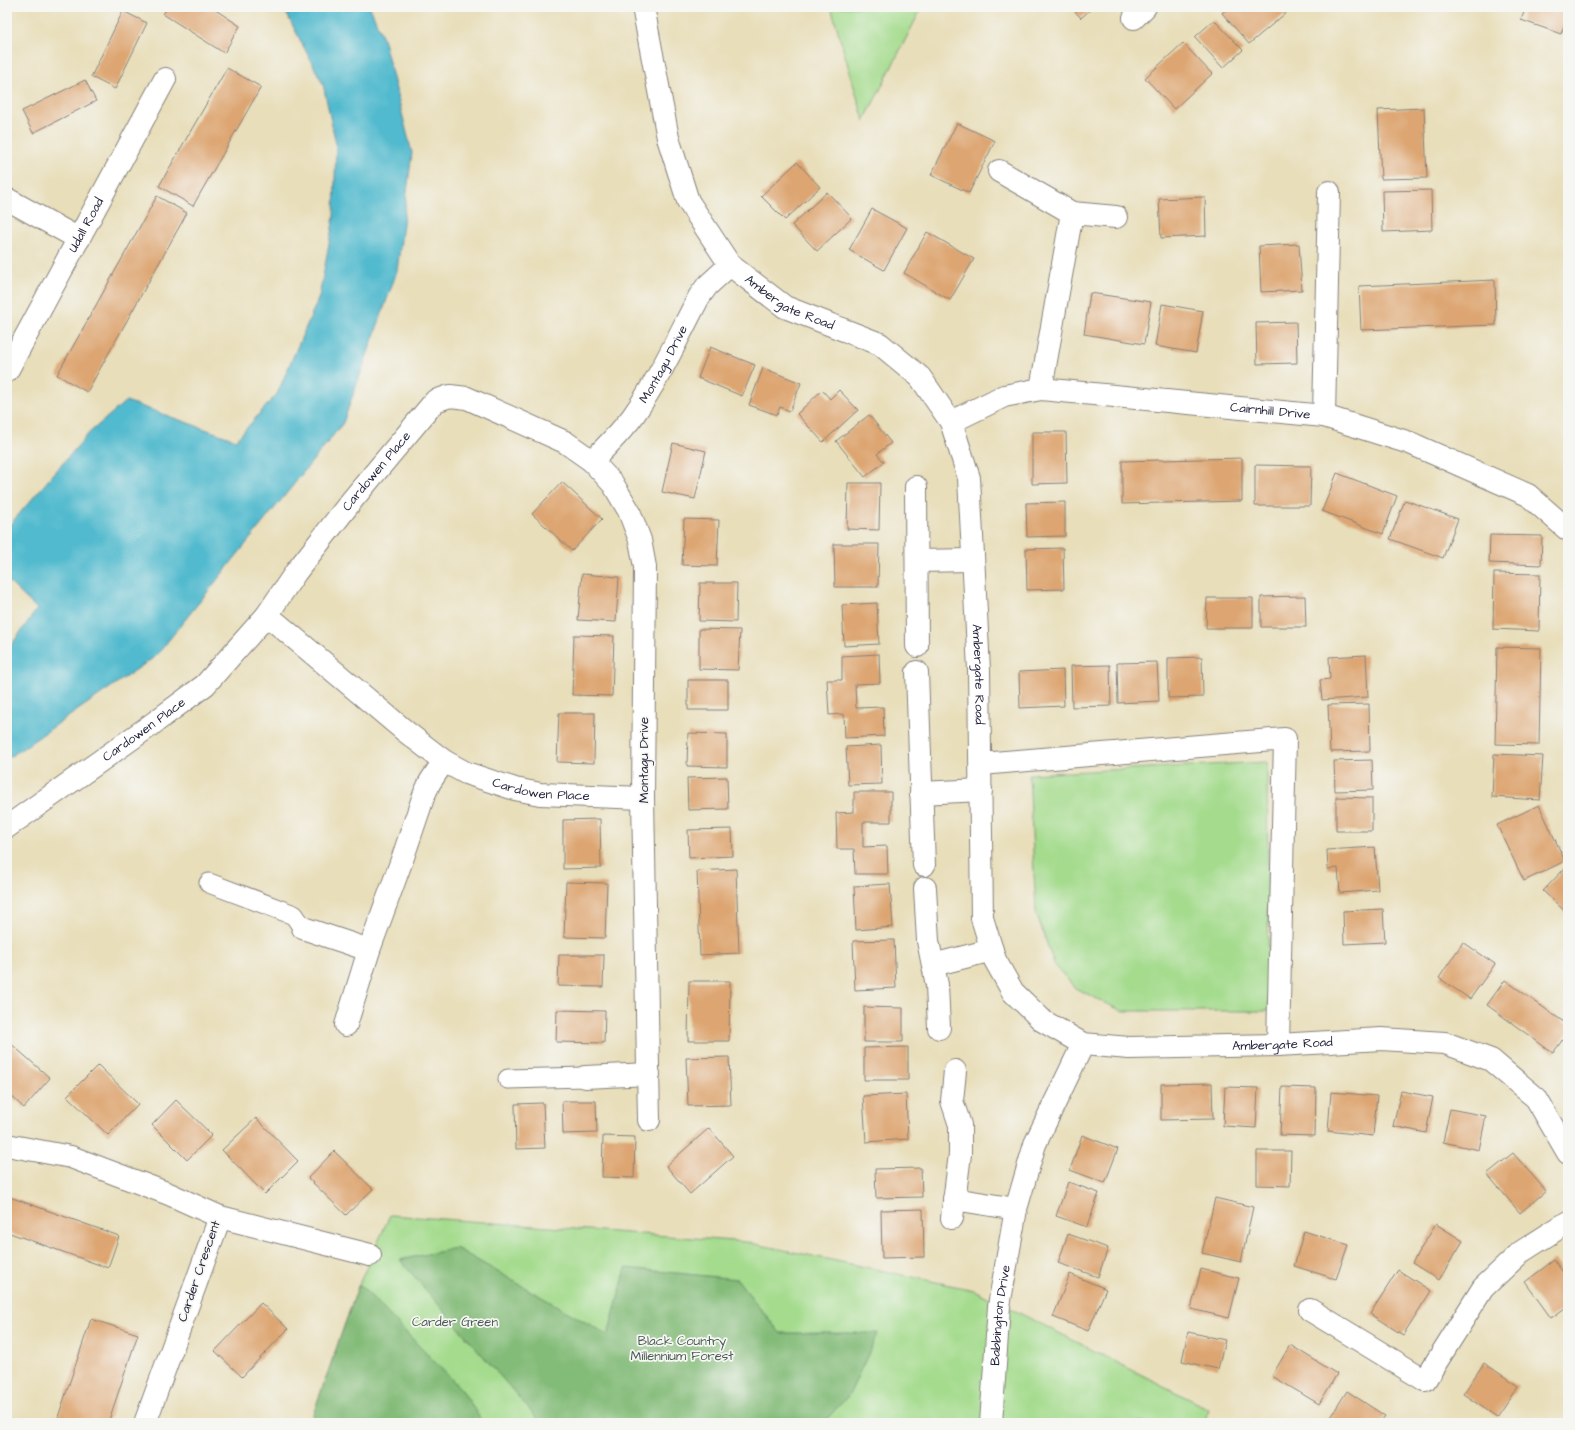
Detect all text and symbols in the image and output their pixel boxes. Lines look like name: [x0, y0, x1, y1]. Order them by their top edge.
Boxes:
street label: Udall Road: [64, 194, 108, 256]
street label: Ambergate Road: [741, 270, 837, 334]
street label: Montagu Drive: [635, 322, 692, 407]
street label: Cairnhill Drive: [1229, 398, 1311, 424]
street label: Cardowen Place: [338, 428, 415, 515]
street label: Ambergate Road: [968, 623, 989, 725]
street label: Cardowen Place: [99, 693, 189, 766]
street label: Montagu Drive: [635, 717, 654, 803]
street label: Cardowen Place: [490, 773, 590, 805]
street label: Ambergate Road: [1232, 1033, 1334, 1055]
street label: Carder Crescent: [173, 1217, 225, 1324]
street label: Babbington Drive: [986, 1264, 1015, 1366]
park label: Carder Green: [412, 1313, 498, 1331]
park label: Black Country Millennium Forest: [630, 1332, 734, 1365]

